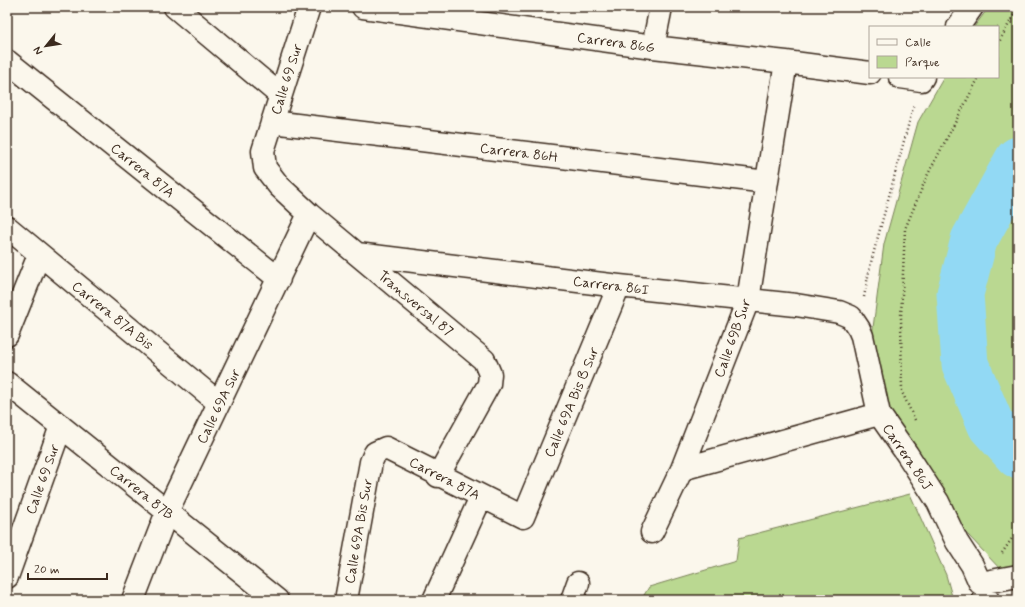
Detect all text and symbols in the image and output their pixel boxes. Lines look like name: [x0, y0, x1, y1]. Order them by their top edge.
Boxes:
north arrow: [26, 26, 66, 66]
legend: [869, 26, 999, 78]
street label: Carrera 86G: [576, 29, 656, 57]
text: Calle: [905, 35, 931, 51]
street label: Calle 69 Sur: [267, 41, 307, 117]
text: N: [30, 44, 46, 57]
text: Parque: [905, 55, 940, 71]
street label: Carrera 87A: [107, 139, 178, 202]
street label: Carrera 86H: [479, 139, 559, 167]
street label: Transversal 87: [374, 267, 457, 340]
street label: Carrera 86I: [572, 272, 650, 300]
street label: Carrera 87A Bis: [68, 277, 157, 354]
street label: Calle 69B Sur: [710, 296, 756, 380]
street label: Calle 69A Bis B Sur: [541, 344, 603, 460]
street label: Calle 69A Sur: [193, 366, 245, 447]
street label: Carrera 86J: [878, 421, 936, 495]
street label: Calle 69 Sur: [22, 442, 64, 517]
street label: Carrera 87A: [406, 453, 483, 505]
street label: Carrera 87B: [106, 461, 177, 524]
street label: Calle 69A Bis Sur: [341, 477, 377, 585]
scale bar: [28, 555, 107, 581]
text: 20 m: [34, 562, 60, 578]

